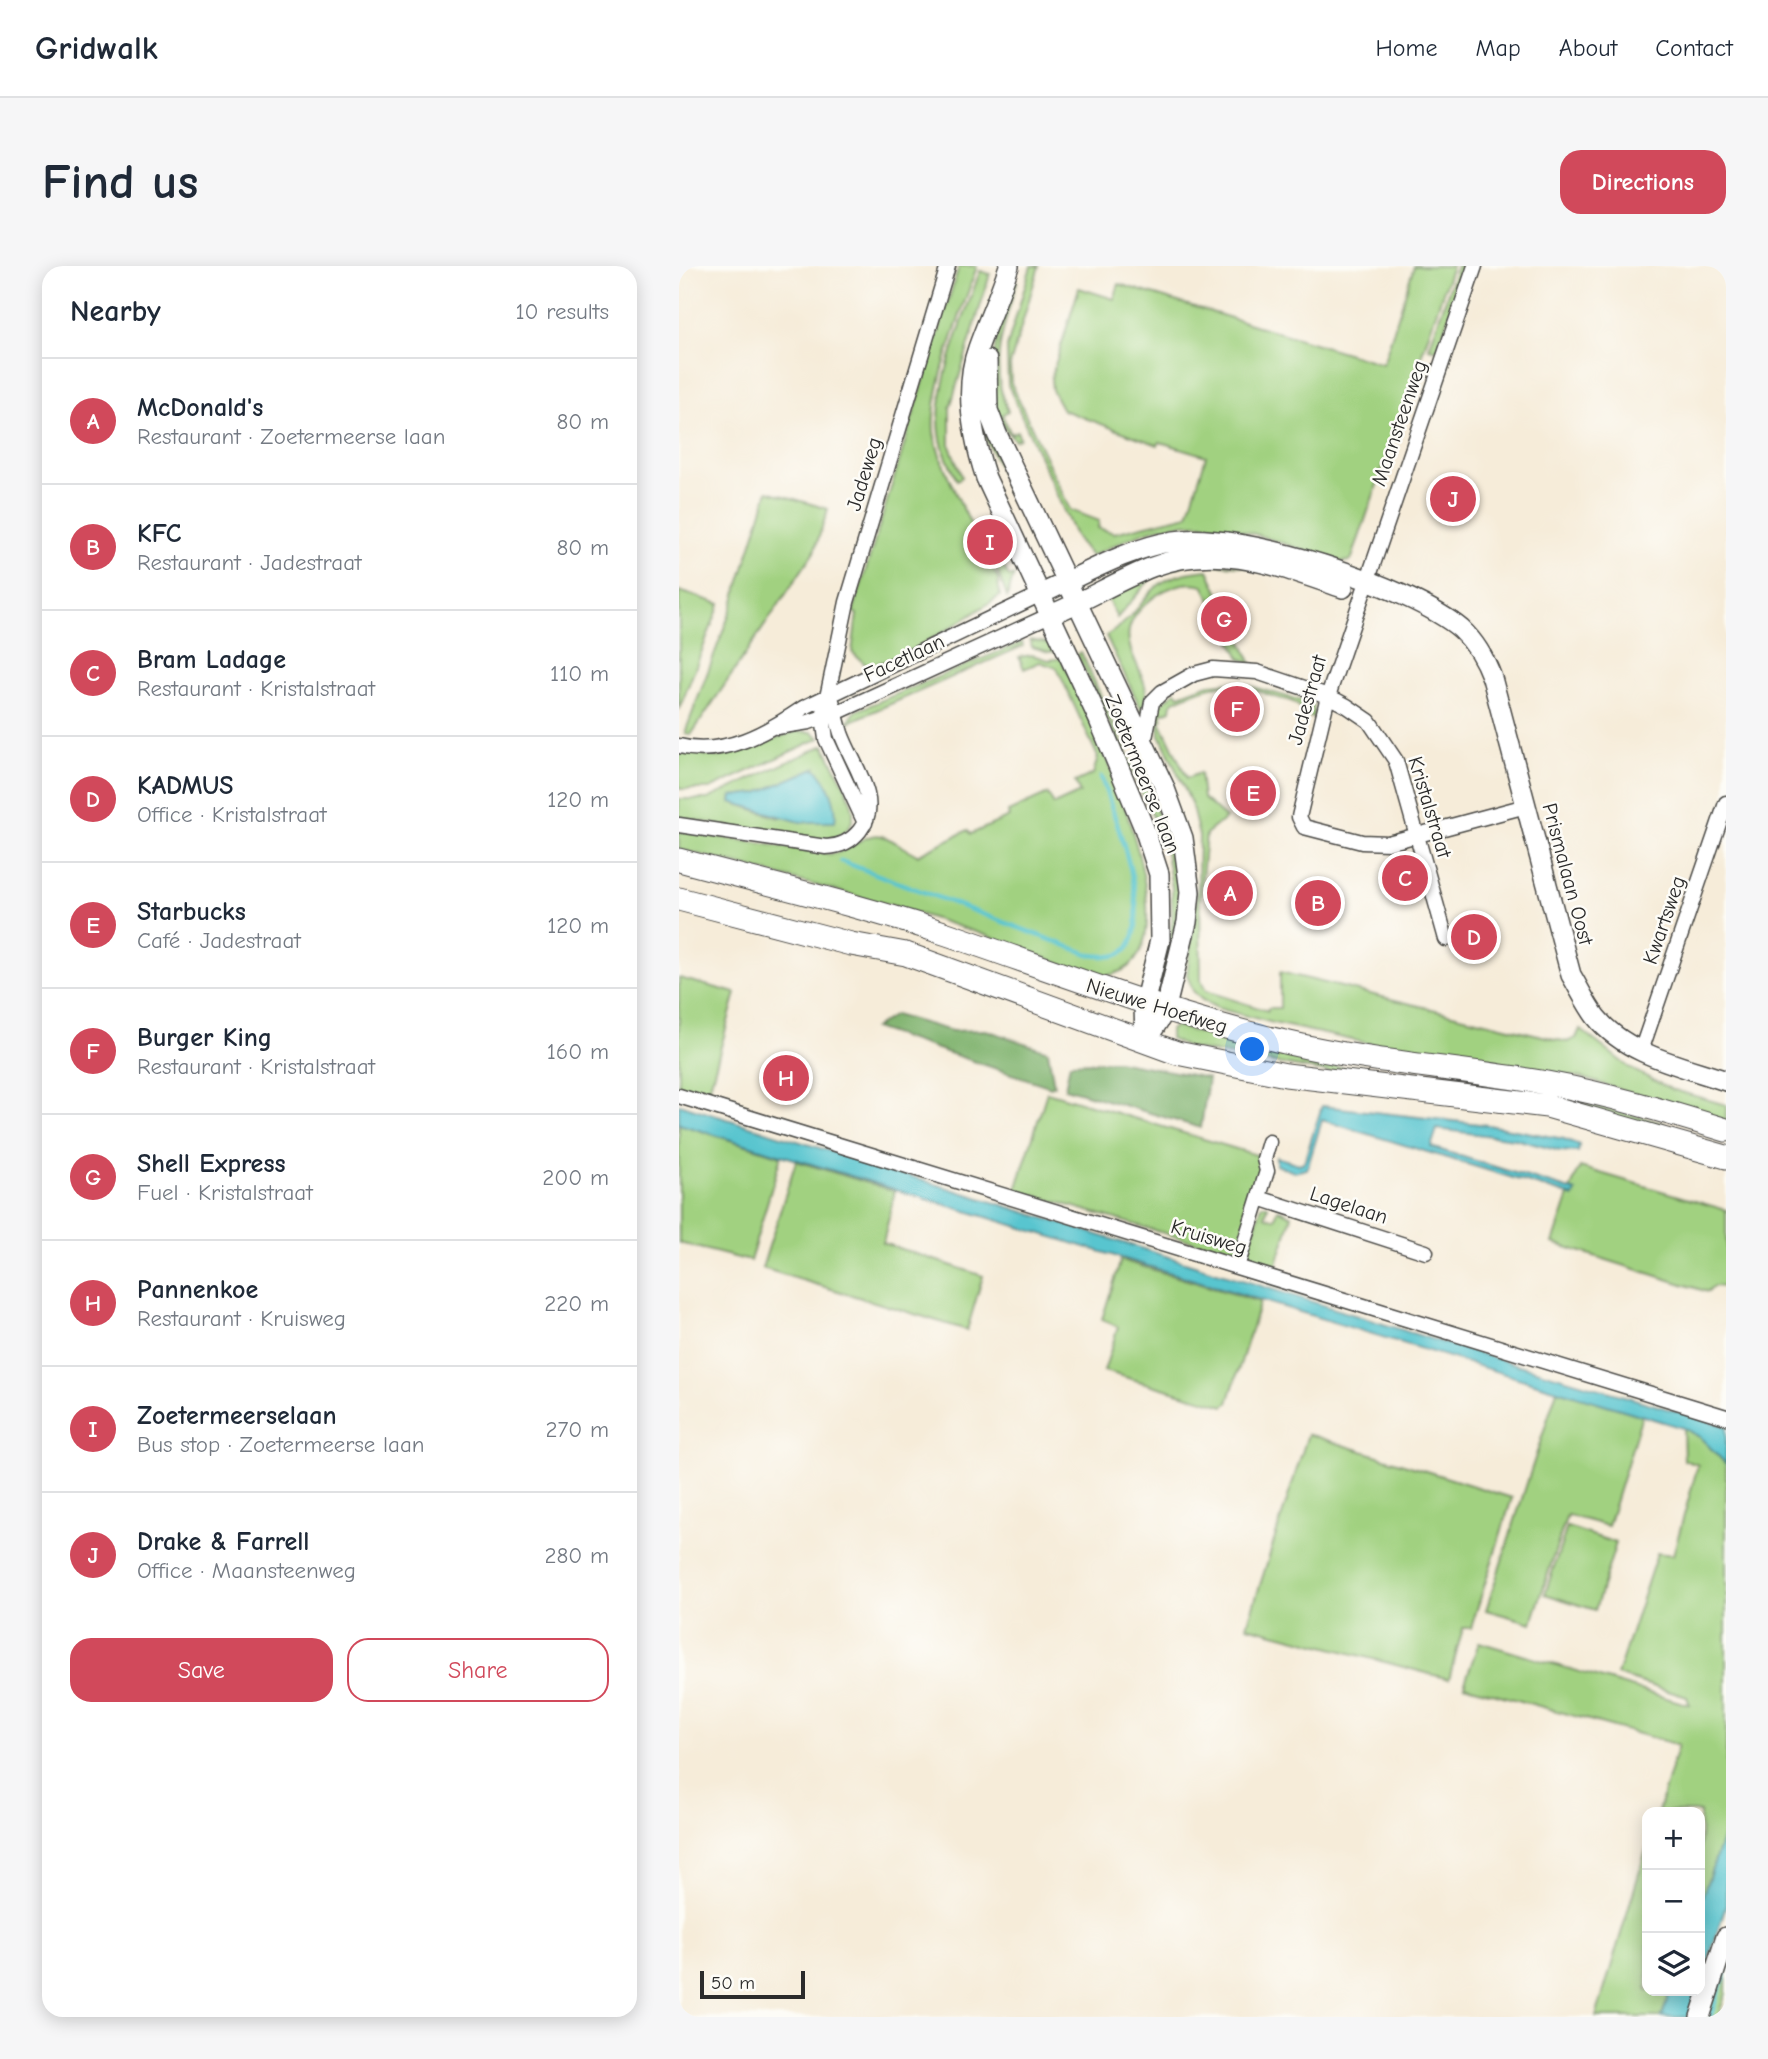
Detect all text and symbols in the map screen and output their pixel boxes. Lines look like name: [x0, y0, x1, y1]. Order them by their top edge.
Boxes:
text: Gridwalk: [35, 29, 158, 67]
text: Home: [1376, 34, 1437, 62]
text: Map: [1475, 34, 1521, 62]
text: About: [1559, 34, 1617, 62]
text: Contact: [1655, 34, 1733, 62]
button: Directions: [1560, 150, 1726, 214]
text: Find us: [42, 154, 198, 210]
text: Nearby: [70, 294, 161, 329]
text: 10 results: [515, 298, 609, 325]
street label: Maansteenweg: [1366, 357, 1432, 489]
text: McDonald's: [137, 393, 263, 423]
text: A: [87, 408, 99, 435]
text: 80 m: [556, 408, 609, 435]
text: Restaurant · Zoetermeerse laan: [137, 423, 445, 450]
street label: Jadeweg: [841, 434, 887, 514]
pin: J: [1430, 473, 1476, 525]
pin: I: [967, 516, 1013, 568]
text: KFC: [137, 519, 181, 549]
text: B: [86, 534, 100, 561]
text: 80 m: [556, 534, 609, 561]
text: Restaurant · Jadestraat: [137, 549, 362, 576]
pin: G: [1201, 593, 1247, 645]
street label: Facetlaan: [860, 629, 948, 687]
text: Bram Ladage: [137, 645, 286, 675]
street label: Jadestraat: [1283, 651, 1332, 748]
text: C: [86, 660, 100, 687]
text: 110 m: [550, 660, 609, 687]
text: Restaurant · Kristalstraat: [137, 675, 375, 702]
pin: F: [1214, 683, 1260, 735]
street label: Zoetermeerse laan: [1100, 691, 1186, 857]
street label: Kristalstraat: [1403, 753, 1457, 862]
pin: E: [1230, 767, 1276, 819]
text: KADMUS: [137, 771, 234, 801]
text: D: [86, 786, 100, 813]
text: 120 m: [547, 786, 609, 813]
street label: Prismalaan Oost: [1538, 800, 1599, 949]
text: Office · Kristalstraat: [137, 801, 327, 828]
pin: C: [1382, 852, 1428, 904]
pin: A: [1207, 867, 1253, 919]
street label: Kwartsweg: [1638, 873, 1690, 967]
pin: B: [1295, 877, 1341, 929]
text: Starbucks: [137, 897, 246, 927]
pin: D: [1451, 911, 1497, 963]
text: E: [86, 912, 100, 939]
text: 120 m: [547, 912, 609, 939]
text: Café · Jadestraat: [137, 927, 301, 954]
street label: Nieuwe Hoefweg: [1084, 973, 1230, 1039]
text: Burger King: [137, 1023, 272, 1053]
your location: [1235, 1032, 1269, 1066]
text: F: [86, 1038, 100, 1065]
text: 160 m: [547, 1038, 609, 1065]
pin: H: [763, 1052, 809, 1104]
text: Restaurant · Kristalstraat: [137, 1053, 375, 1080]
text: Shell Express: [137, 1149, 286, 1179]
text: G: [85, 1164, 101, 1191]
text: 200 m: [542, 1164, 609, 1191]
text: Fuel · Kristalstraat: [137, 1179, 313, 1206]
street label: Lagelaan: [1307, 1181, 1391, 1229]
street label: Kruisweg: [1168, 1214, 1250, 1260]
text: Pannenkoe: [137, 1275, 258, 1305]
text: H: [85, 1290, 101, 1317]
text: 220 m: [544, 1290, 609, 1317]
text: Restaurant · Kruisweg: [137, 1305, 346, 1332]
text: Zoetermeerselaan: [137, 1401, 337, 1431]
text: I: [88, 1416, 98, 1443]
text: 270 m: [545, 1416, 609, 1443]
text: Bus stop · Zoetermeerse laan: [137, 1431, 425, 1458]
text: Drake & Farrell: [137, 1527, 309, 1557]
text: J: [88, 1542, 98, 1569]
text: 280 m: [544, 1542, 609, 1569]
text: Office · Maansteenweg: [137, 1557, 356, 1584]
button: Save: [70, 1638, 333, 1702]
button: Share: [347, 1638, 609, 1702]
map controls: [1642, 1807, 1705, 1996]
button: +: [1642, 1807, 1705, 1870]
button: −: [1642, 1870, 1705, 1933]
button: layers: [1642, 1933, 1705, 1996]
scale bar: [700, 1968, 805, 2000]
text: 50 m: [711, 1972, 755, 1994]

